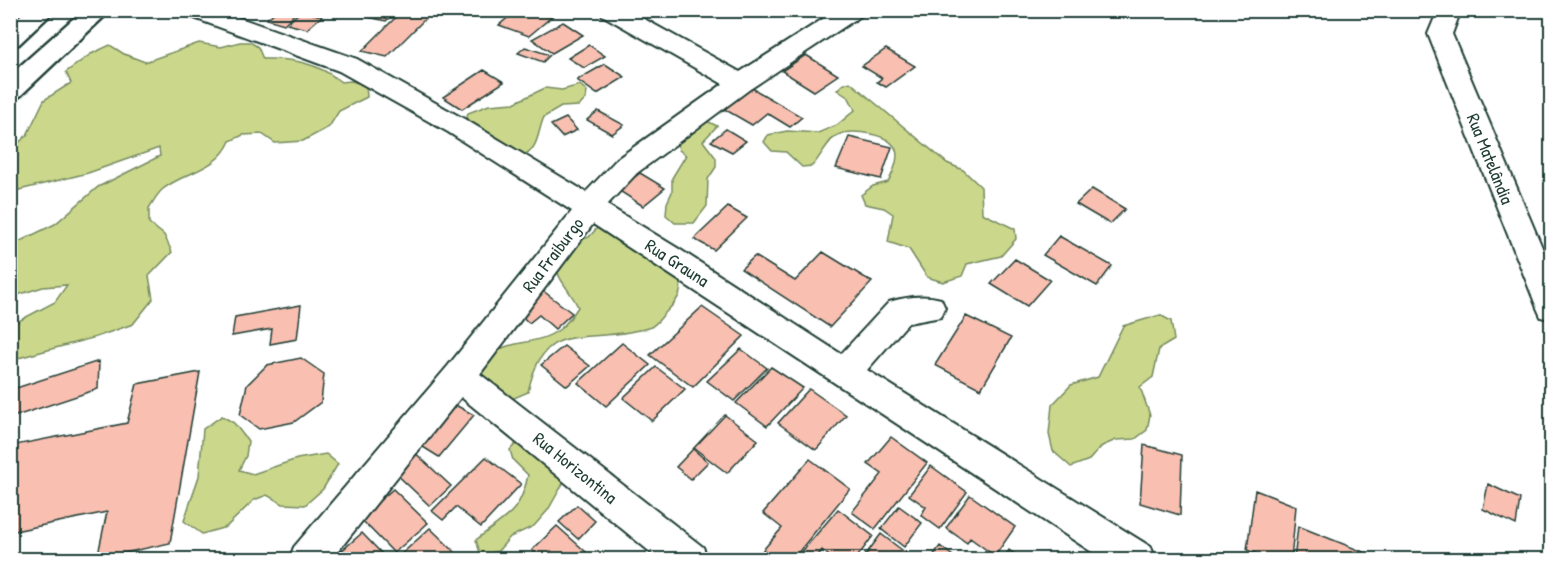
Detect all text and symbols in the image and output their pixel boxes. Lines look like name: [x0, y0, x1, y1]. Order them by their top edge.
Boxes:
street label: Rua Matelândia: [1461, 110, 1520, 208]
street label: Rua Fraiburgo: [516, 212, 589, 297]
street label: Rua Grauna: [640, 233, 714, 293]
street label: Rua Horizontina: [528, 426, 623, 509]

